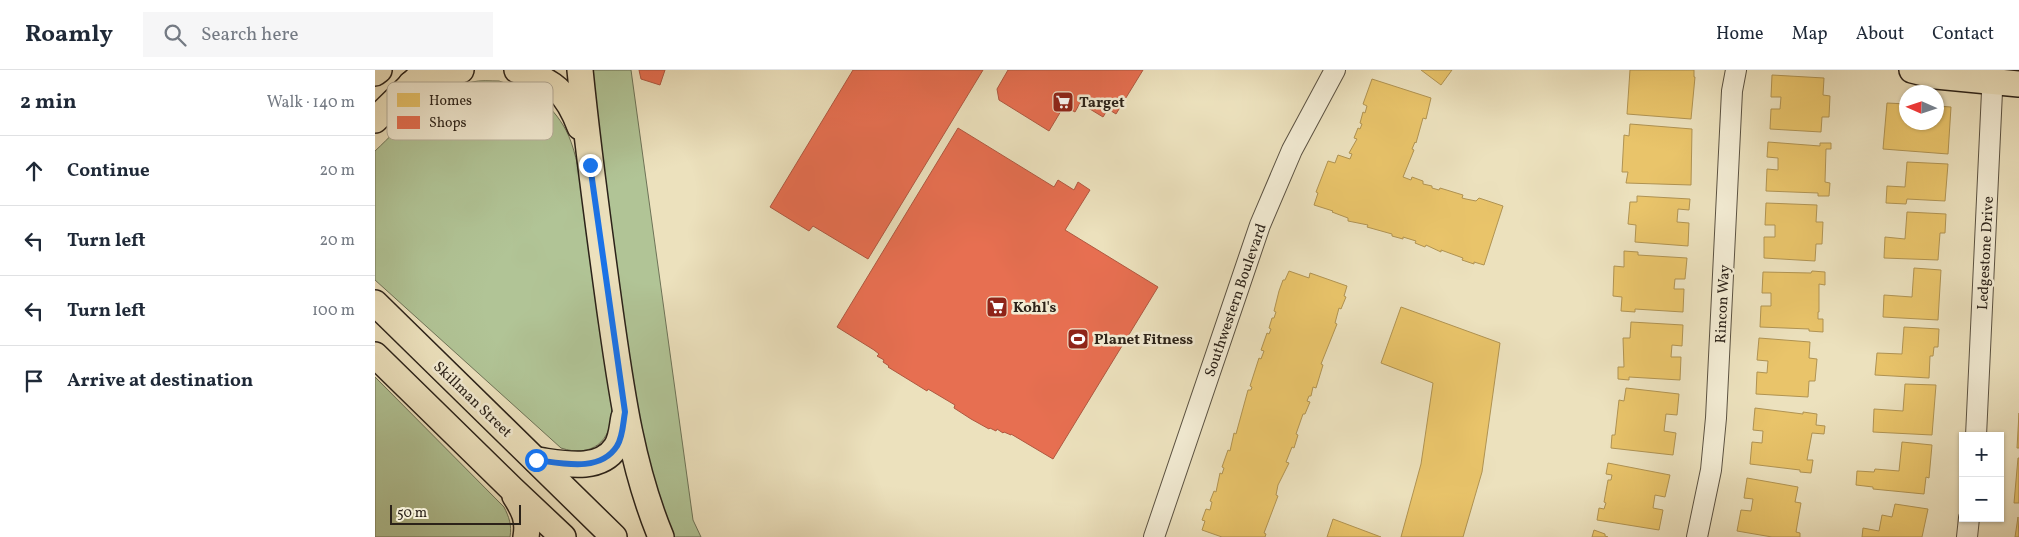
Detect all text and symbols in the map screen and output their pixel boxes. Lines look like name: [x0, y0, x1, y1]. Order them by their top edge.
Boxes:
search box: [143, 12, 493, 57]
text: Roamly: [25, 18, 113, 52]
icon: search: [161, 21, 189, 49]
text: Search here: [201, 22, 298, 48]
text: Home: [1716, 22, 1764, 47]
text: Map: [1792, 22, 1828, 47]
text: About: [1856, 22, 1904, 47]
text: Contact: [1932, 22, 1994, 47]
legend: [387, 82, 553, 140]
north arrow: [1899, 85, 1944, 130]
text: 2 min: [20, 88, 77, 117]
supermarket icon: Target: [1051, 90, 1075, 114]
text: Walk · 140 m: [267, 92, 355, 114]
text: Homes: [429, 92, 472, 111]
place label: Target: [1079, 93, 1125, 114]
text: Shops: [429, 114, 467, 133]
route end: [579, 154, 602, 177]
icon: ahead: [20, 157, 48, 185]
text: Continue: [67, 158, 150, 184]
text: 20 m: [320, 160, 355, 182]
street label: Ledgestone Drive: [1973, 196, 2000, 311]
street label: Southwestern Boulevard: [1200, 221, 1273, 380]
icon: left: [20, 227, 48, 255]
text: Turn left: [67, 228, 146, 254]
text: 20 m: [320, 230, 355, 252]
street label: Rincon Way: [1711, 264, 1736, 344]
supermarket icon: Kohl's: [985, 295, 1009, 319]
icon: left: [20, 297, 48, 325]
text: Turn left: [67, 298, 146, 324]
place label: Kohl's: [1013, 298, 1057, 319]
text: 100 m: [312, 300, 355, 322]
sports icon: Planet Fitness: [1066, 327, 1090, 351]
place label: Planet Fitness: [1094, 330, 1193, 351]
street label: Skillman Street: [428, 357, 516, 443]
icon: arrive: [20, 367, 48, 395]
text: Arrive at destination: [67, 368, 253, 394]
map controls: [1959, 432, 2004, 522]
button: +: [1959, 432, 2004, 477]
route start: [525, 449, 548, 472]
button: −: [1959, 477, 2004, 522]
scale bar: [390, 502, 521, 525]
text: 50 m: [397, 504, 427, 523]

